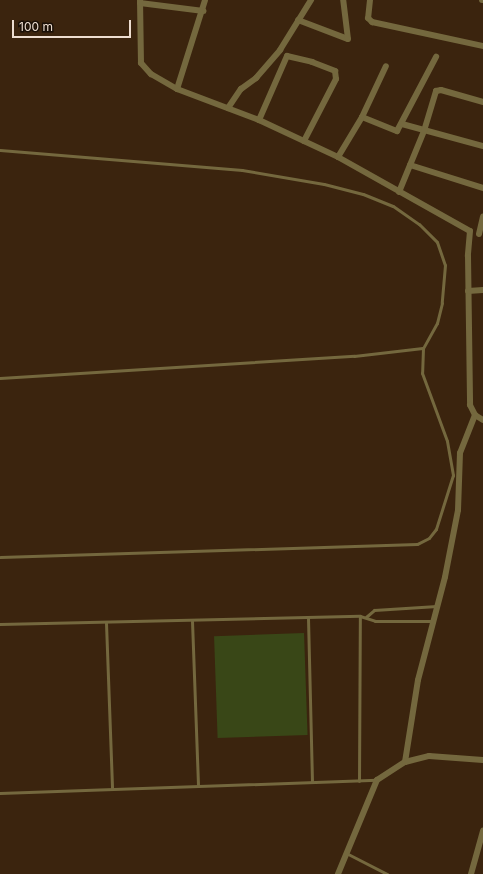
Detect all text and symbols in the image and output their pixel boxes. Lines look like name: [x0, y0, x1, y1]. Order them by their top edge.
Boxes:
scale bar: [14, 12, 133, 38]
text: 100 m: [19, 19, 53, 34]

